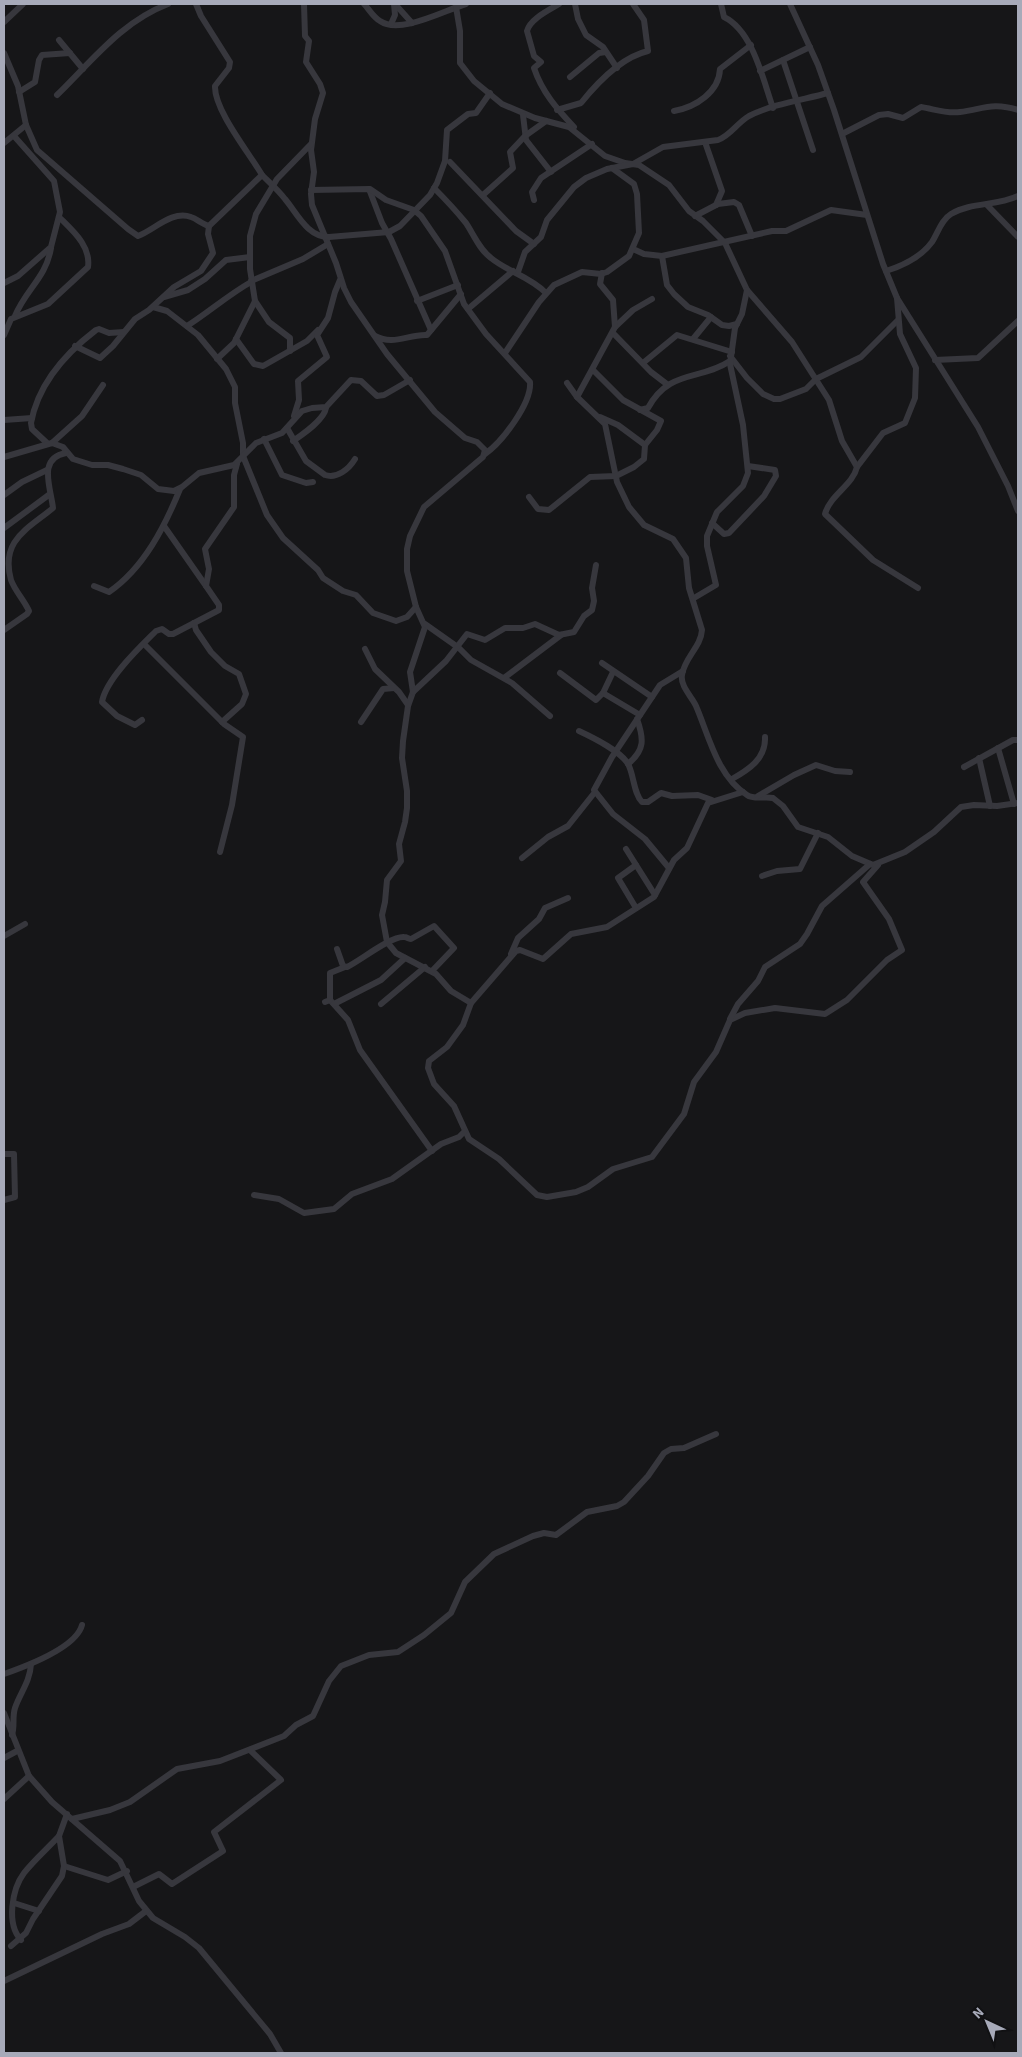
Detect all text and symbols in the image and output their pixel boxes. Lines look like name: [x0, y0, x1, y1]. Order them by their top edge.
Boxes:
north arrow: [962, 1997, 1012, 2047]
text: N: [968, 2003, 989, 2024]

